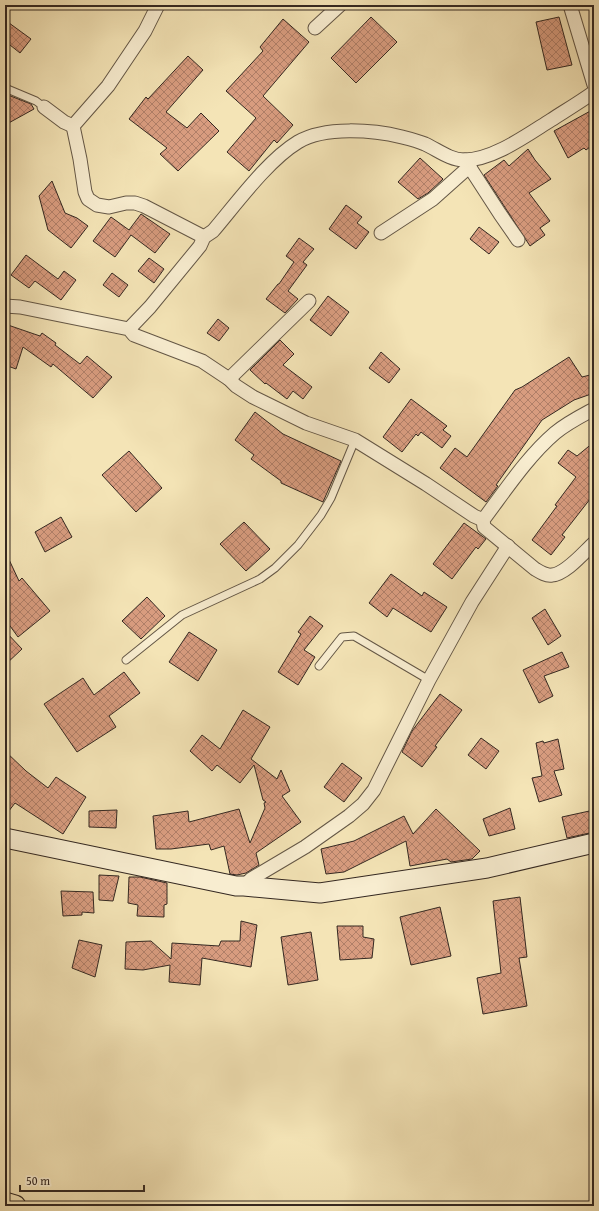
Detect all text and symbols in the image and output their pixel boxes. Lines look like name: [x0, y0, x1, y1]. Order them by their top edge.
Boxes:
scale bar: [20, 1167, 144, 1193]
text: 50 m: [26, 1172, 50, 1189]

